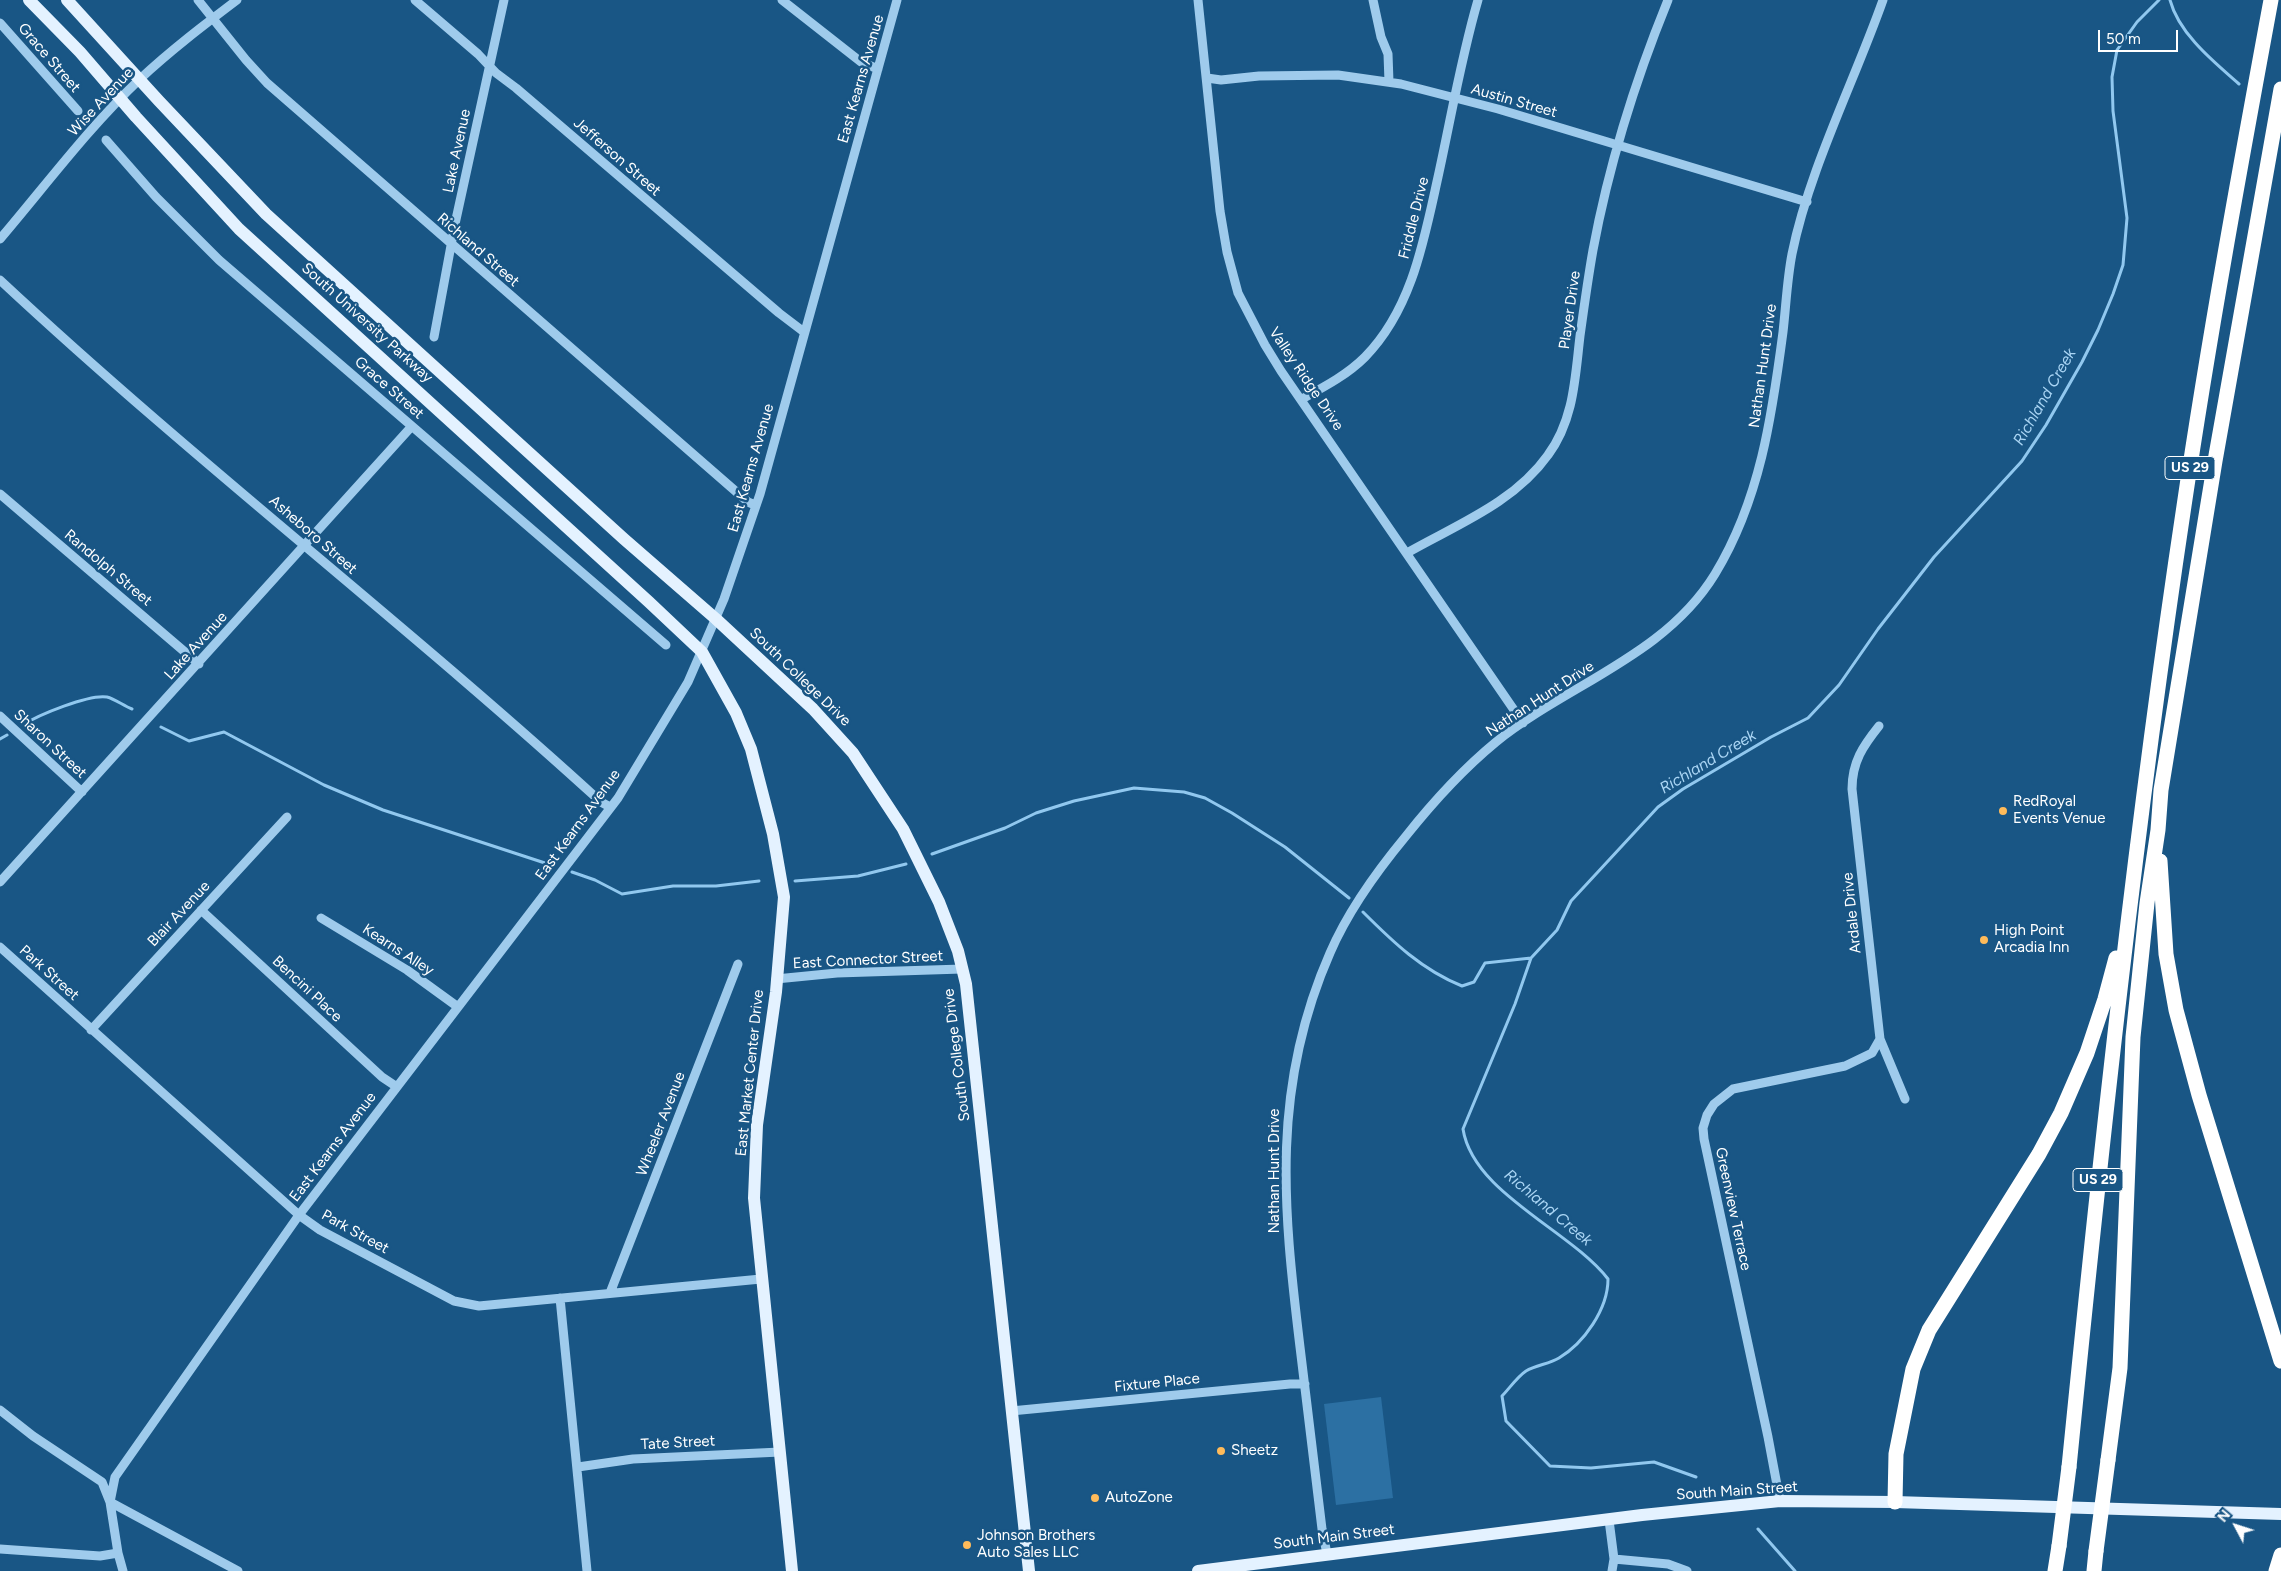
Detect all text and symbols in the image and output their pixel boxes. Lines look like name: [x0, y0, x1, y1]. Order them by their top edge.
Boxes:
street label: East Kearns Avenue: [834, 13, 888, 145]
street label: Grace Street: [14, 20, 84, 96]
scale bar: [2101, 20, 2181, 52]
text: 50 m: [2106, 30, 2141, 48]
street label: Wise Avenue: [65, 64, 137, 140]
street label: Austin Street: [1469, 80, 1559, 122]
street label: Lake Avenue: [439, 107, 475, 195]
street label: Jefferson Street: [570, 114, 664, 200]
street label: Friddle Drive: [1395, 175, 1433, 261]
street label: Richland Street: [433, 209, 523, 291]
street label: South University Parkway: [298, 259, 436, 387]
street label: Player Drive: [1556, 270, 1584, 350]
street label: Nathan Hunt Drive: [1745, 303, 1781, 429]
street label: Valley Ridge Drive: [1265, 324, 1347, 434]
water label: Richland Creek: [2009, 345, 2081, 449]
street label: Grace Street: [351, 353, 427, 423]
street label: East Kearns Avenue: [724, 402, 778, 534]
road number: US 29: [2165, 456, 2215, 479]
street label: Asheboro Street: [265, 492, 361, 578]
street label: Randolph Street: [60, 526, 156, 610]
street label: Lake Avenue: [161, 608, 231, 684]
street label: South College Drive: [746, 624, 854, 730]
street label: Nathan Hunt Drive: [1483, 657, 1597, 741]
street label: Sharon Street: [10, 706, 90, 782]
water label: Richland Creek: [1656, 726, 1760, 798]
street label: East Kearns Avenue: [532, 766, 624, 884]
place label: RedRoyal Events Venue: [2013, 793, 2105, 828]
marker: RedRoyal Events Venue: [1997, 805, 2009, 817]
street label: Ardale Drive: [1839, 872, 1865, 954]
street label: Blair Avenue: [144, 877, 214, 951]
street label: Kearns Alley: [359, 920, 437, 980]
place label: High Point Arcadia Inn: [1994, 922, 2069, 957]
marker: High Point Arcadia Inn: [1978, 934, 1990, 946]
street label: Park Street: [15, 941, 83, 1005]
street label: East Connector Street: [792, 947, 944, 973]
street label: Bencini Place: [268, 952, 346, 1026]
street label: South College Drive: [940, 988, 974, 1122]
street label: East Market Center Drive: [732, 989, 768, 1157]
street label: Wheeler Avenue: [633, 1069, 689, 1179]
street label: East Kearns Avenue: [286, 1089, 380, 1205]
street label: Nathan Hunt Drive: [1266, 1108, 1284, 1234]
street label: Greenview Terrace: [1711, 1146, 1755, 1272]
water label: Richland Creek: [1500, 1166, 1596, 1250]
road number: US 29: [2073, 1168, 2123, 1192]
street label: Park Street: [318, 1206, 392, 1258]
street label: Fixture Place: [1113, 1370, 1201, 1396]
street label: Tate Street: [640, 1432, 716, 1454]
place label: Sheetz: [1231, 1442, 1278, 1460]
marker: Sheetz: [1215, 1445, 1227, 1457]
street label: South Main Street: [1676, 1478, 1798, 1504]
place label: AutoZone: [1105, 1489, 1173, 1507]
marker: AutoZone: [1089, 1492, 1101, 1504]
north arrow: [2211, 1501, 2261, 1551]
text: N: [2214, 1506, 2234, 1526]
street label: South Main Street: [1272, 1521, 1396, 1553]
place label: Johnson Brothers Auto Sales LLC: [977, 1527, 1095, 1562]
marker: Johnson Brothers Auto Sales LLC: [961, 1539, 973, 1551]

